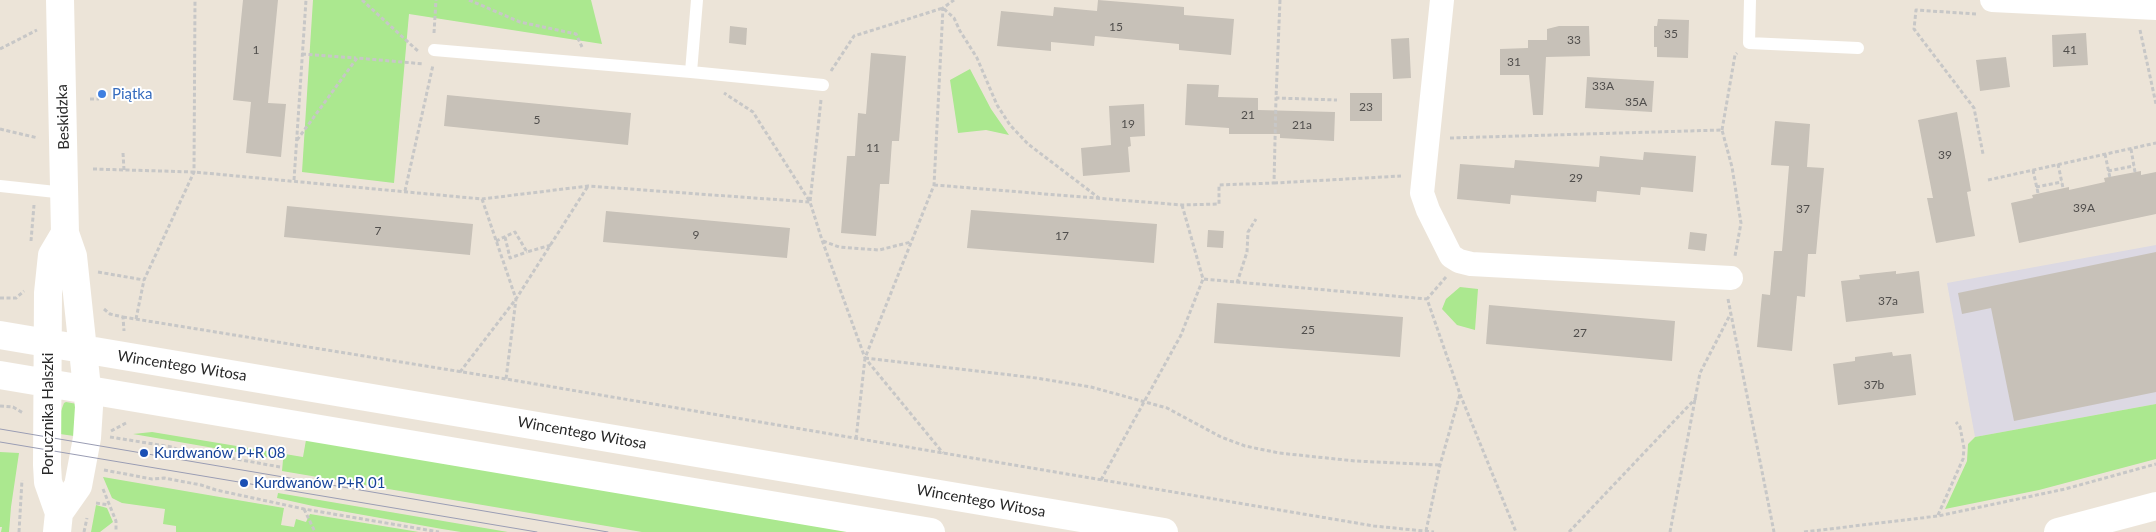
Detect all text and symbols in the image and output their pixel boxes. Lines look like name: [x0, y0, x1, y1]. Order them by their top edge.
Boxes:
house number: 15: [1109, 20, 1123, 34]
house number: 35: [1664, 27, 1678, 41]
house number: 33: [1567, 33, 1581, 47]
house number: 1: [253, 43, 259, 57]
house number: 41: [2063, 43, 2077, 57]
house number: 31: [1507, 55, 1521, 69]
house number: 33A: [1592, 79, 1614, 93]
street label: Beskidzka: [53, 84, 73, 150]
place label: Piątka: [112, 85, 152, 103]
marker: Piątka: [96, 88, 108, 100]
house number: 35A: [1625, 95, 1647, 109]
house number: 23: [1359, 100, 1373, 114]
house number: 21: [1241, 108, 1255, 122]
house number: 5: [534, 113, 540, 127]
house number: 19: [1121, 117, 1135, 131]
house number: 21a: [1292, 118, 1312, 132]
house number: 11: [866, 141, 880, 155]
house number: 39: [1938, 148, 1952, 162]
house number: 29: [1569, 171, 1583, 185]
house number: 39A: [2073, 201, 2095, 215]
house number: 37: [1796, 202, 1810, 216]
house number: 7: [375, 224, 381, 238]
house number: 9: [693, 228, 699, 242]
house number: 17: [1055, 229, 1069, 243]
house number: 37a: [1878, 294, 1898, 308]
house number: 25: [1301, 323, 1315, 337]
house number: 27: [1573, 326, 1587, 340]
street label: Wincentego Witosa: [116, 347, 248, 385]
street label: Porucznika Halszki: [39, 353, 57, 475]
house number: 37b: [1864, 378, 1884, 392]
street label: Wincentego Witosa: [516, 413, 648, 453]
place label: Kurdwanów P+R 08: [154, 444, 285, 462]
marker: Kurdwanów P+R 08: [138, 447, 150, 459]
place label: Kurdwanów P+R 01: [254, 474, 385, 492]
marker: Kurdwanów P+R 01: [238, 477, 250, 489]
street label: Wincentego Witosa: [915, 481, 1047, 521]

